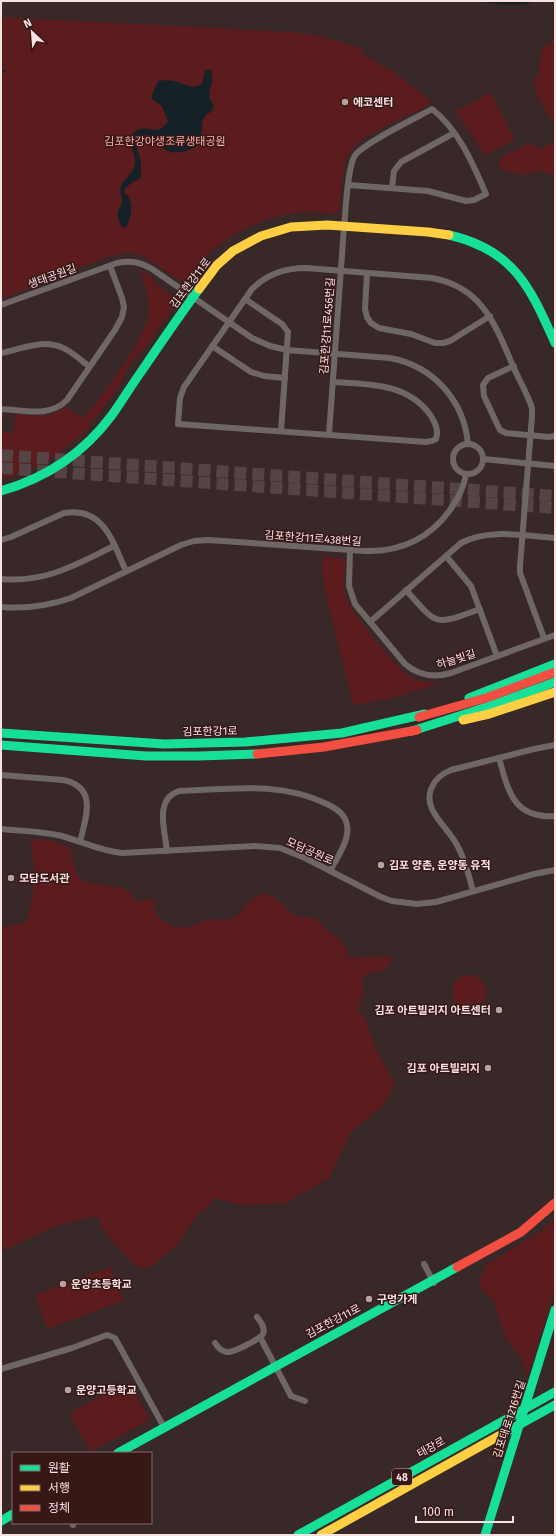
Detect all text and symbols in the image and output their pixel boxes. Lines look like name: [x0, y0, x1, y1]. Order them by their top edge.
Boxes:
north arrow: [12, 12, 52, 52]
text: N: [22, 16, 34, 31]
place label: 에코센터: [353, 96, 393, 109]
marker: 에코센터: [340, 97, 350, 107]
park label: 김포한강야생조류생태공원: [104, 135, 226, 148]
street label: 김포한강11로: [167, 255, 214, 311]
street label: 생태공원길: [26, 262, 78, 291]
street label: 김포한강11로456번길: [318, 277, 337, 375]
street label: 김포한강11로438번길: [264, 529, 362, 548]
street label: 하늘빛길: [435, 647, 477, 672]
street label: 김포한강1로: [182, 725, 238, 738]
street label: 모담공원로: [284, 835, 336, 868]
place label: 김포 양촌, 운양동 유적: [389, 859, 491, 872]
marker: 김포 양촌, 운양동 유적: [376, 860, 386, 870]
place label: 모담도서관: [19, 872, 70, 885]
marker: 모담도서관: [6, 873, 16, 883]
place label: 김포 아트빌리지 아트센터: [374, 1004, 491, 1017]
marker: 김포 아트빌리지 아트센터: [494, 1005, 504, 1015]
place label: 김포 아트빌리지: [407, 1062, 480, 1075]
marker: 김포 아트빌리지: [483, 1063, 493, 1073]
place label: 운양초등학교: [71, 1278, 132, 1291]
marker: 운양초등학교: [58, 1279, 68, 1289]
place label: 구멍가게: [377, 1293, 417, 1306]
marker: 구멍가게: [364, 1294, 374, 1304]
street label: 김포한강11로: [304, 1302, 363, 1341]
street label: 김포대로1216번길: [491, 1378, 528, 1460]
place label: 운양고등학교: [76, 1384, 137, 1397]
marker: 운양고등학교: [63, 1385, 73, 1395]
street label: 태장로: [415, 1434, 448, 1460]
legend: [12, 1452, 152, 1524]
text: 원활: [48, 1461, 70, 1475]
road number: 48: [392, 1469, 412, 1485]
text: 서행: [48, 1481, 70, 1495]
scale bar: [416, 1498, 513, 1524]
text: 정체: [48, 1501, 70, 1515]
text: 100 m: [422, 1505, 454, 1519]

